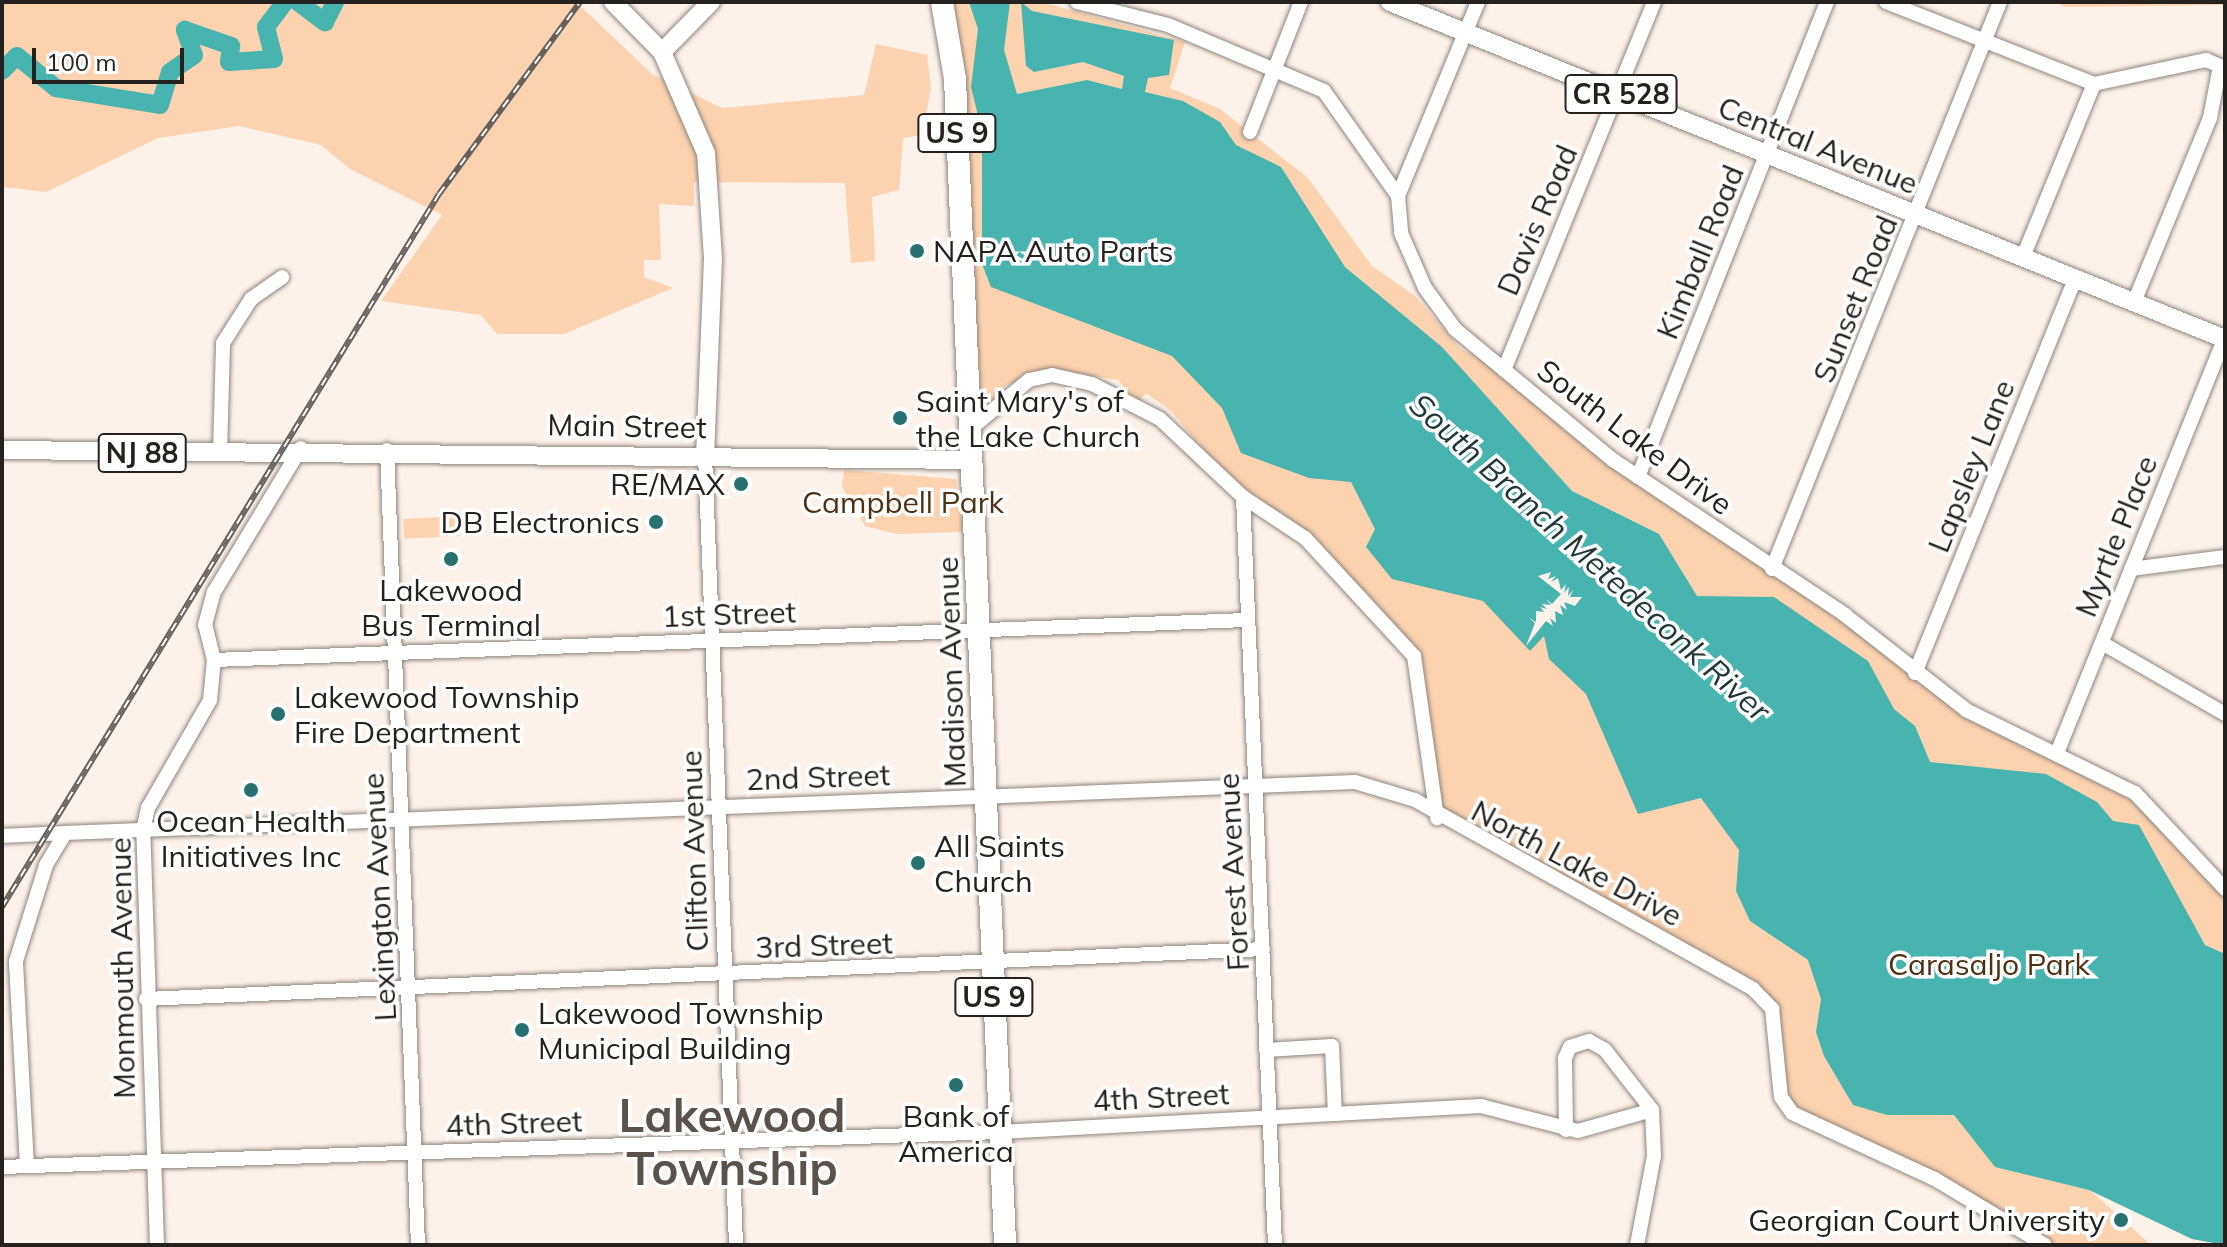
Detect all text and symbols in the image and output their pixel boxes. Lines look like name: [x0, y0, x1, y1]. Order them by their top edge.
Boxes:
scale bar: [36, 32, 188, 82]
text: 100 m: [46, 47, 117, 77]
road number: CR 528: [1563, 70, 1679, 118]
street label: Central Avenue: [1713, 89, 1923, 201]
road number: US 9: [917, 109, 997, 157]
street label: Davis Road: [1489, 140, 1585, 300]
street label: Kimball Road: [1649, 160, 1751, 344]
street label: Sunset Road: [1805, 210, 1905, 388]
place label: NAPA Auto Parts: [933, 233, 1173, 269]
marker: NAPA Auto Parts: [908, 242, 926, 260]
street label: South Lake Drive: [1530, 352, 1740, 522]
street label: Lapsley Lane: [1920, 375, 2022, 557]
place label: Saint Mary's of the Lake Church: [916, 383, 1140, 454]
water label: South Branch Metedeconk River: [1402, 385, 1778, 729]
street label: Main Street: [547, 407, 707, 445]
marker: Saint Mary's of the Lake Church: [891, 409, 909, 427]
road number: NJ 88: [96, 429, 188, 477]
street label: Myrtle Place: [2067, 450, 2165, 622]
place label: RE/MAX: [610, 466, 725, 502]
marker: RE/MAX: [732, 475, 750, 493]
park label: Campbell Park: [802, 484, 1004, 520]
place label: DB Electronics: [441, 504, 640, 540]
marker: DB Electronics: [647, 513, 665, 531]
marker: Lakewood Bus Terminal: [442, 550, 460, 568]
street label: Madison Avenue: [929, 556, 973, 788]
place label: Lakewood Bus Terminal: [361, 572, 541, 642]
street label: 1st Street: [661, 594, 797, 634]
place label: Lakewood Township Fire Department: [294, 679, 579, 750]
marker: Lakewood Township Fire Department: [269, 705, 287, 723]
street label: Clifton Avenue: [672, 750, 716, 952]
street label: 2nd Street: [745, 756, 891, 798]
street label: Lexington Avenue: [355, 772, 403, 1022]
street label: Forest Avenue: [1210, 772, 1256, 972]
marker: Ocean Health Initiatives Inc: [242, 781, 260, 799]
street label: North Lake Drive: [1466, 792, 1688, 934]
place label: Ocean Health Initiatives Inc: [156, 803, 346, 874]
place label: All Saints Church: [934, 828, 1065, 898]
street label: Monmouth Avenue: [102, 837, 142, 1099]
marker: All Saints Church: [909, 854, 927, 872]
street label: 3rd Street: [755, 925, 893, 965]
park label: Carasaljo Park: [1888, 946, 2090, 982]
road number: US 9: [954, 973, 1034, 1021]
place label: Lakewood Township Municipal Building: [538, 995, 823, 1066]
marker: Lakewood Township Municipal Building: [513, 1021, 531, 1039]
street label: 4th Street: [1092, 1075, 1230, 1119]
marker: Bank of America: [947, 1076, 965, 1094]
district label: Lakewood Township: [618, 1088, 846, 1196]
place label: Bank of America: [898, 1098, 1014, 1168]
street label: 4th Street: [445, 1103, 583, 1143]
place label: Georgian Court University: [1748, 1202, 2105, 1238]
marker: Georgian Court University: [2112, 1211, 2130, 1229]

